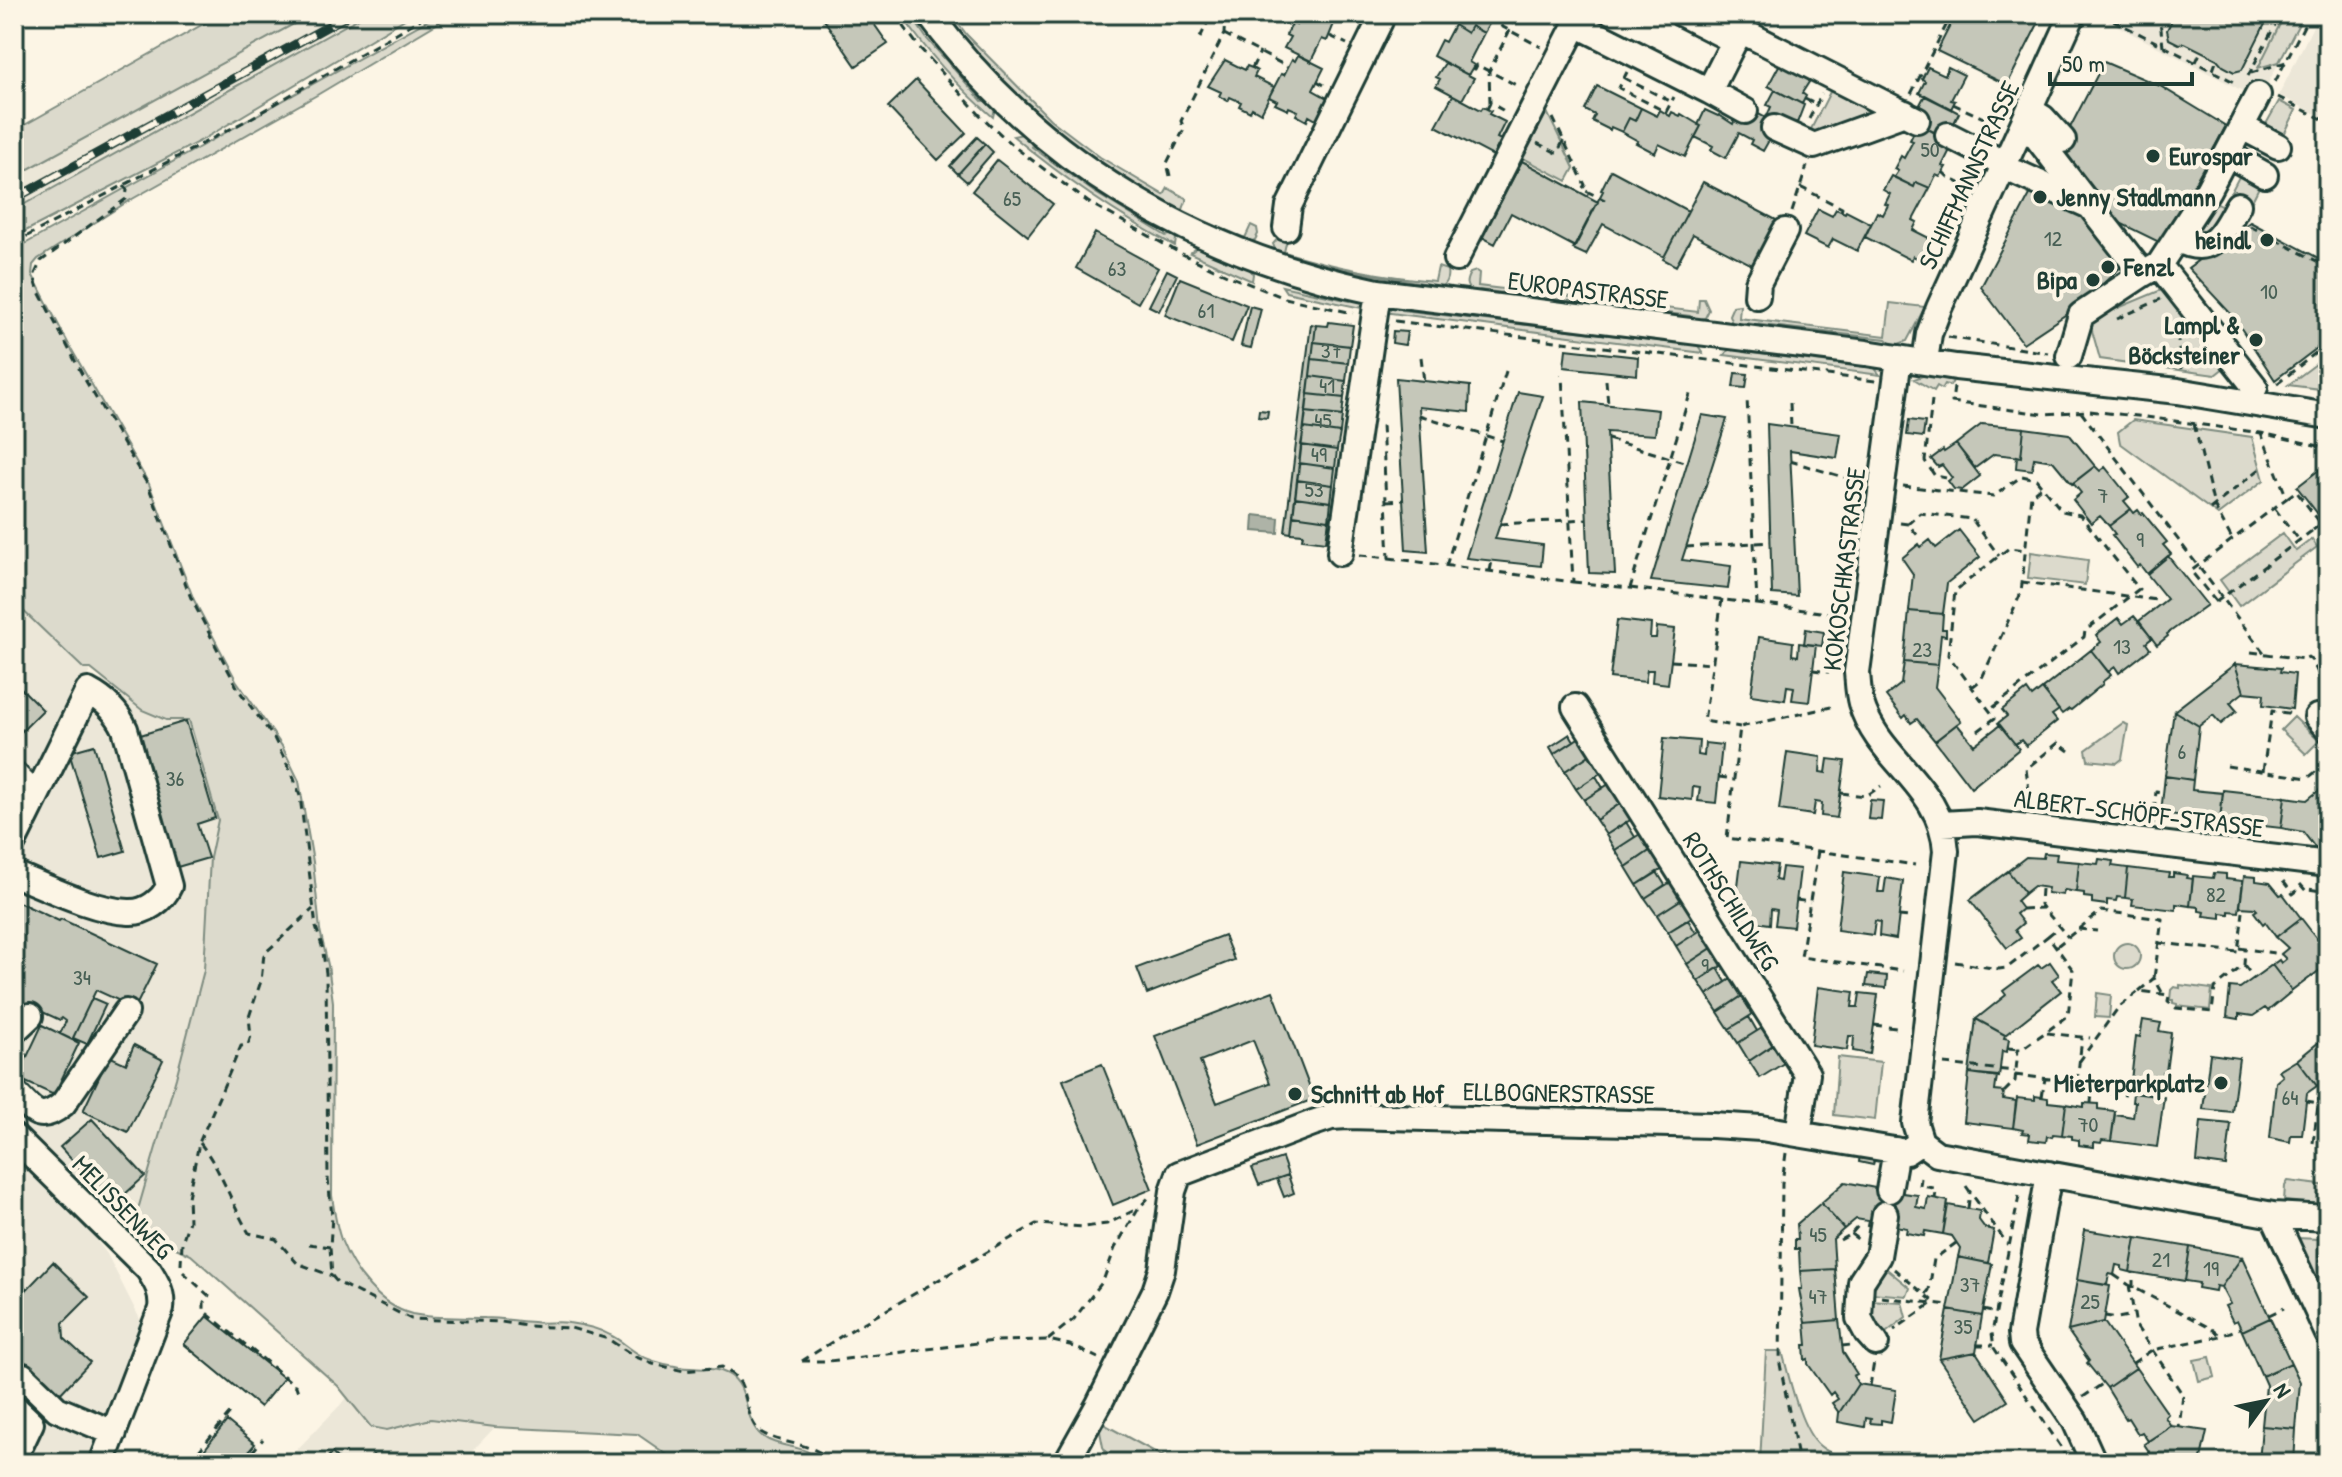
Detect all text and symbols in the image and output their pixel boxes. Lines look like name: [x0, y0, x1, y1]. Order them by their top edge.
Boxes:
scale bar: [2050, 36, 2192, 86]
text: 50 m: [2062, 47, 2105, 79]
street label: SCHIFFMANNSTRASSE: [1910, 75, 2028, 275]
house number: 50: [1920, 134, 1940, 164]
place label: Eurospar: [2169, 138, 2254, 174]
marker: Eurospar: [2144, 147, 2162, 165]
place label: Jenny Stadlmann: [2056, 179, 2216, 215]
house number: 65: [1003, 183, 1021, 213]
marker: Jenny Stadlmann: [2031, 188, 2049, 206]
place label: heindl: [2195, 222, 2252, 257]
house number: 12: [2044, 223, 2063, 253]
marker: heindl: [2258, 231, 2276, 249]
place label: Fenzl: [2123, 249, 2175, 284]
house number: 63: [1108, 253, 1126, 283]
marker: Fenzl: [2099, 258, 2117, 276]
street label: EUROPASTRASSE: [1506, 262, 1671, 317]
place label: Bipa: [2037, 262, 2078, 298]
marker: Bipa: [2084, 271, 2102, 289]
house number: 10: [2260, 276, 2278, 306]
house number: 61: [1198, 295, 1214, 325]
place label: Lampl & Böcksteiner: [2128, 307, 2241, 372]
marker: Lampl & Böcksteiner: [2247, 331, 2265, 349]
house number: 37: [1321, 335, 1341, 365]
house number: 41: [1319, 370, 1335, 400]
house number: 45: [1314, 405, 1332, 435]
house number: 49: [1311, 439, 1327, 469]
street label: KOKOSCHKASTRASSE: [1814, 465, 1873, 673]
house number: 53: [1304, 474, 1324, 504]
house number: 7: [2098, 480, 2108, 510]
house number: 9: [2136, 524, 2144, 554]
house number: 13: [2113, 631, 2131, 661]
house number: 23: [1912, 634, 1932, 664]
house number: 6: [2178, 736, 2187, 766]
house number: 36: [166, 763, 185, 793]
street label: ALBERT-SCHÖPF-STRASSE: [2012, 780, 2266, 845]
street label: ROTHSCHILDWEG: [1675, 825, 1788, 977]
house number: 82: [2206, 879, 2227, 909]
house number: 9: [1701, 950, 1709, 980]
house number: 34: [73, 962, 91, 992]
place label: Mieterparkplatz: [2054, 1065, 2205, 1101]
street label: ELLBOGNERSTRASSE: [1463, 1073, 1656, 1112]
marker: Mieterparkplatz: [2212, 1074, 2230, 1092]
place label: Schnitt ab Hof: [1311, 1076, 1445, 1111]
house number: 64: [2281, 1082, 2299, 1112]
marker: Schnitt ab Hof: [1286, 1085, 1304, 1103]
house number: 70: [2078, 1109, 2099, 1139]
street label: MELISSENWEG: [65, 1147, 182, 1267]
house number: 45: [1809, 1219, 1827, 1249]
house number: 21: [2152, 1244, 2170, 1274]
house number: 19: [2203, 1253, 2219, 1283]
house number: 37: [1960, 1269, 1980, 1299]
house number: 47: [1808, 1281, 1828, 1311]
house number: 25: [2080, 1286, 2100, 1316]
house number: 35: [1953, 1311, 1973, 1341]
north arrow: [2226, 1361, 2306, 1441]
text: N: [2267, 1377, 2299, 1403]

